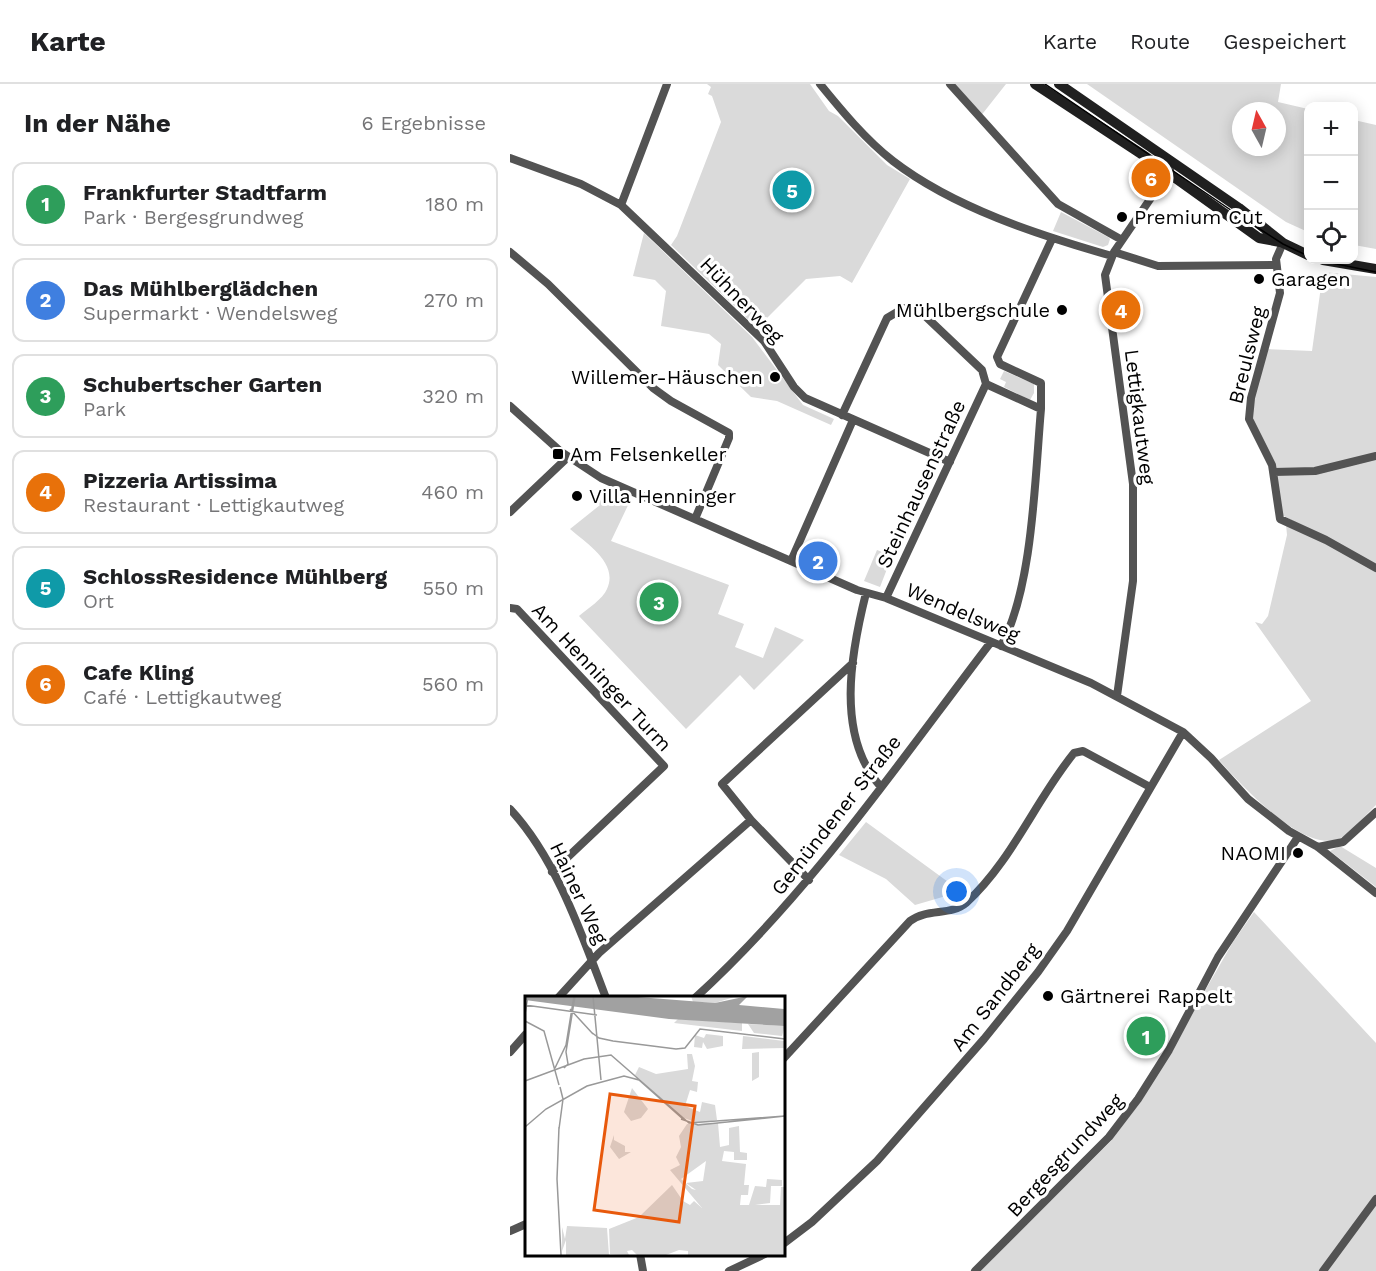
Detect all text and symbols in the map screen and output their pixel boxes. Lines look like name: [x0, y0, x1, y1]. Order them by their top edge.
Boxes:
text: Karte: [30, 25, 106, 58]
text: Karte: [1043, 29, 1097, 54]
text: Route: [1130, 29, 1190, 54]
text: Gespeichert: [1223, 29, 1346, 54]
north arrow: [1232, 102, 1286, 156]
map controls: [1304, 102, 1358, 264]
button: +: [1304, 102, 1358, 156]
text: In der Nähe: [24, 108, 171, 138]
text: 6 Ergebnisse: [362, 111, 486, 135]
pin: 6: [1132, 156, 1170, 200]
button: −: [1304, 156, 1358, 210]
pin: 5: [772, 168, 812, 212]
text: Frankfurter Stadtfarm: [83, 180, 327, 205]
text: 1: [41, 192, 50, 216]
text: 180 m: [426, 192, 484, 216]
text: Park · Bergesgrundweg: [83, 205, 303, 229]
place label: Premium Cut: [1134, 205, 1263, 229]
marker: Premium Cut: [1115, 210, 1129, 224]
button: locate: [1304, 210, 1358, 264]
street label: Hühnerweg: [695, 252, 789, 348]
place label: Garagen: [1271, 267, 1351, 291]
marker: Garagen: [1252, 272, 1266, 286]
text: Das Mühlberglädchen: [83, 276, 318, 301]
text: 2: [40, 288, 51, 312]
text: 270 m: [424, 288, 484, 312]
pin: 4: [1102, 288, 1140, 332]
place label: Mühlbergschule: [896, 298, 1050, 322]
text: Supermarkt · Wendelsweg: [83, 301, 337, 325]
marker: Mühlbergschule: [1055, 303, 1069, 317]
street label: Breulsweg: [1223, 304, 1271, 406]
street label: Lettigkautweg: [1120, 348, 1160, 486]
place label: Willemer-Häuschen: [571, 365, 763, 389]
marker: Willemer-Häuschen: [768, 370, 782, 384]
text: Schubertscher Garten: [83, 372, 322, 397]
text: 3: [40, 384, 51, 408]
text: 320 m: [422, 384, 484, 408]
street label: Steinhausenstraße: [871, 396, 971, 572]
text: Park: [83, 397, 126, 421]
place label: Am Felsenkeller: [570, 442, 727, 466]
marker: Am Felsenkeller: [551, 447, 565, 461]
text: Pizzeria Artissima: [83, 468, 277, 493]
text: 4: [39, 480, 52, 504]
text: 460 m: [421, 480, 484, 504]
place label: Villa Henninger: [589, 484, 736, 508]
marker: Villa Henninger: [570, 489, 584, 503]
text: Restaurant · Lettigkautweg: [83, 493, 344, 517]
pin: 2: [798, 538, 838, 584]
text: SchlossResidence Mühlberg: [83, 564, 387, 589]
text: 5: [40, 576, 51, 600]
text: 550 m: [422, 576, 484, 600]
street label: Wendelsweg: [903, 577, 1024, 647]
pin: 3: [640, 580, 678, 624]
text: Ort: [83, 589, 114, 613]
street label: Am Henninger Turm: [527, 598, 677, 756]
text: Cafe Kling: [83, 660, 194, 685]
text: 6: [39, 672, 52, 696]
text: 560 m: [422, 672, 484, 696]
text: Café · Lettigkautweg: [83, 685, 281, 709]
street label: Gemündener Straße: [766, 730, 906, 900]
street label: Hainer Weg: [545, 838, 613, 948]
place label: NAOMI: [1221, 841, 1286, 865]
marker: NAOMI: [1291, 846, 1305, 860]
your location: [942, 877, 971, 906]
street label: Am Sandberg: [945, 938, 1045, 1056]
place label: Gärtnerei Rappelt: [1060, 984, 1233, 1008]
marker: Gärtnerei Rappelt: [1041, 989, 1055, 1003]
inset map: [525, 996, 784, 1256]
pin: 1: [1126, 1014, 1166, 1058]
street label: Bergesgrundweg: [1002, 1088, 1128, 1222]

